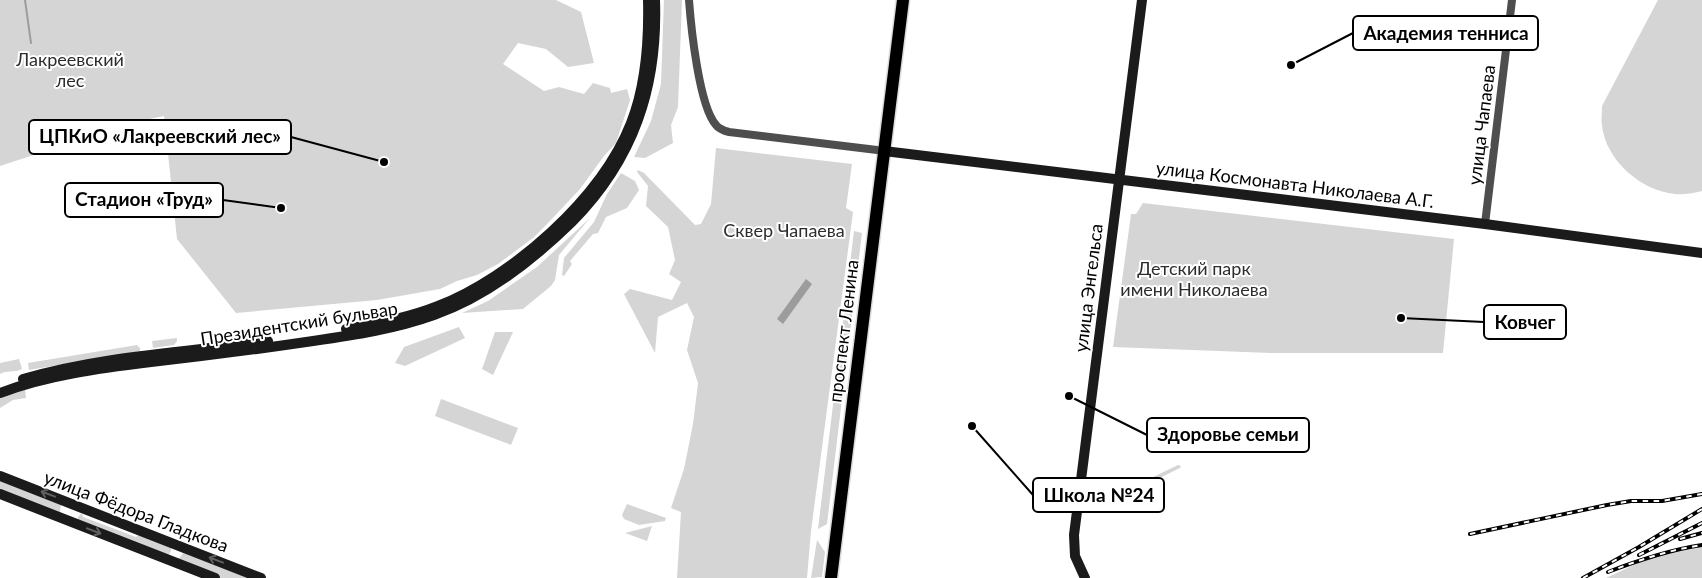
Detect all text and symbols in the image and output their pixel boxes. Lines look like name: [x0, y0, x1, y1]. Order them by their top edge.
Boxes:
callout: Академия тенниса: [1353, 16, 1538, 50]
text: Академия тенниса: [1362, 21, 1529, 44]
park label: Лакреевский лес: [15, 48, 124, 91]
street label: улица Чапаева: [1463, 64, 1499, 186]
callout: ЦПКиО «Лакреевский лес»: [29, 120, 291, 154]
text: ЦПКиО «Лакреевский лес»: [39, 124, 281, 147]
street label: улица Космонавта Николаева А.Г.: [1155, 156, 1436, 212]
callout: Стадион «Труд»: [65, 183, 223, 217]
text: Стадион «Труд»: [75, 187, 213, 210]
park label: Сквер Чапаева: [723, 219, 845, 241]
street label: улица Энгельса: [1069, 222, 1107, 353]
park label: Детский парк имени Николаева: [1120, 257, 1268, 300]
street label: проспект Ленина: [823, 258, 863, 403]
street label: Президентский бульвар: [199, 297, 399, 349]
callout: Ковчег: [1484, 305, 1566, 339]
text: Ковчег: [1494, 310, 1556, 333]
callout: Здоровье семьи: [1147, 418, 1309, 452]
text: Здоровье семьи: [1157, 422, 1299, 445]
street label: улица Фёдора Гладкова: [41, 466, 232, 556]
callout: Школа №24: [1033, 478, 1164, 512]
text: Школа №24: [1043, 483, 1155, 506]
one-way arrow: [41, 489, 56, 499]
one-way arrow: [86, 527, 102, 536]
one-way arrow: [208, 555, 224, 564]

